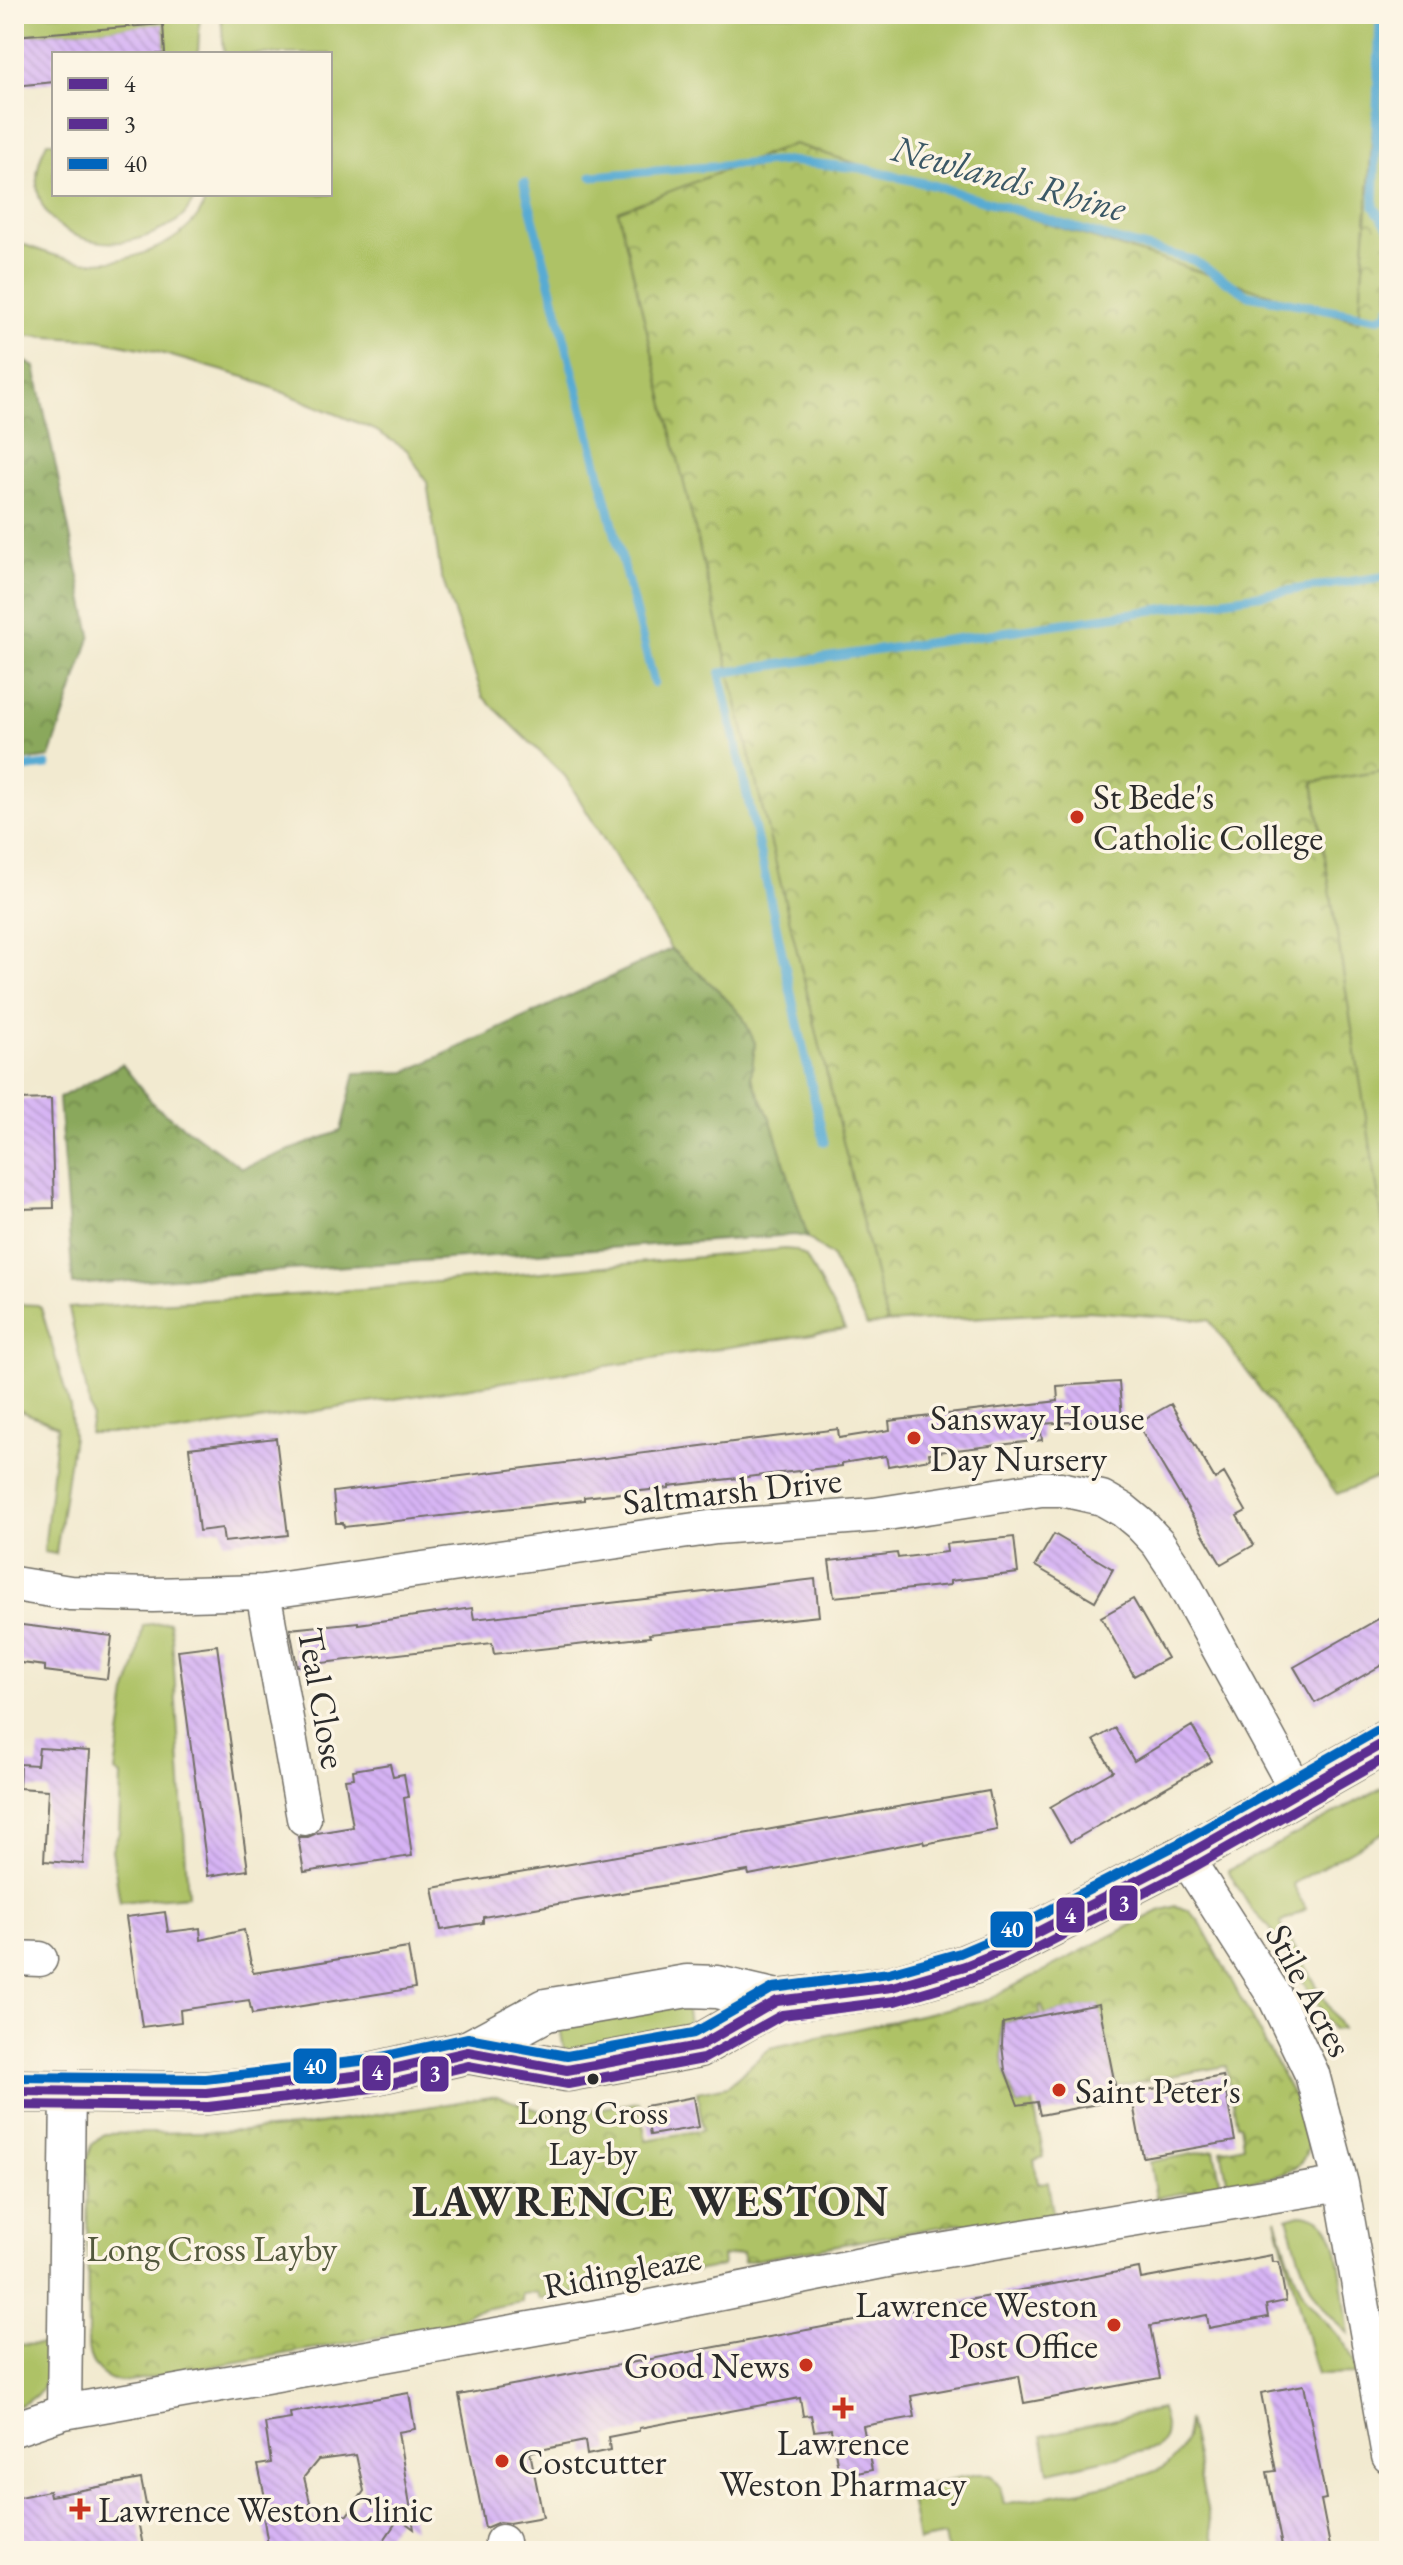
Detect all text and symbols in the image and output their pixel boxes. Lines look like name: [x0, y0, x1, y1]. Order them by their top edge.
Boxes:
legend: [52, 52, 332, 196]
text: 4: [124, 68, 136, 99]
text: 3: [124, 108, 136, 139]
water label: Newlands Rhine: [886, 122, 1133, 233]
text: 40: [124, 148, 147, 179]
place label: St Bede's Catholic College: [1093, 773, 1323, 861]
marker: St Bede's Catholic College: [1068, 808, 1086, 826]
place label: Sansway House Day Nursery: [930, 1394, 1144, 1482]
marker: Sansway House Day Nursery: [905, 1429, 923, 1447]
street label: Saltmarsh Drive: [620, 1456, 844, 1525]
street label: Teal Close: [287, 1624, 358, 1772]
line badge: 3: [1108, 1884, 1139, 1922]
text: 3: [1118, 1889, 1130, 1918]
line badge: 4: [1055, 1896, 1086, 1934]
text: 4: [1064, 1901, 1076, 1930]
line badge: 40: [989, 1910, 1034, 1949]
text: 40: [1000, 1915, 1024, 1944]
street label: Stile Acres: [1255, 1916, 1364, 2065]
line badge: 40: [292, 2047, 338, 2085]
text: 40: [303, 2052, 327, 2081]
line badge: 4: [361, 2054, 392, 2092]
line badge: 3: [419, 2055, 450, 2093]
text: 4: [371, 2058, 383, 2087]
text: 3: [429, 2059, 441, 2088]
place label: Saint Peter's: [1075, 2067, 1241, 2114]
marker: Long Cross Lay-by: [585, 2071, 601, 2087]
marker: Saint Peter's: [1050, 2081, 1068, 2099]
place label: Long Cross Lay-by: [518, 2090, 668, 2175]
district label: LAWRENCE WESTON: [412, 2172, 890, 2229]
park label: Long Cross Layby: [87, 2225, 338, 2272]
street label: Ridingleaze: [539, 2233, 705, 2310]
place label: Lawrence Weston Post Office: [855, 2281, 1098, 2369]
marker: Lawrence Weston Post Office: [1105, 2316, 1123, 2334]
place label: Good News: [624, 2342, 790, 2389]
marker: Good News: [797, 2356, 815, 2374]
marker: Lawrence Weston Pharmacy: [834, 2399, 852, 2417]
place label: Lawrence Weston Pharmacy: [719, 2419, 967, 2507]
place label: Costcutter: [518, 2438, 667, 2485]
marker: Costcutter: [493, 2452, 511, 2470]
place label: Lawrence Weston Clinic: [98, 2486, 433, 2533]
marker: Lawrence Weston Clinic: [69, 2498, 91, 2520]

